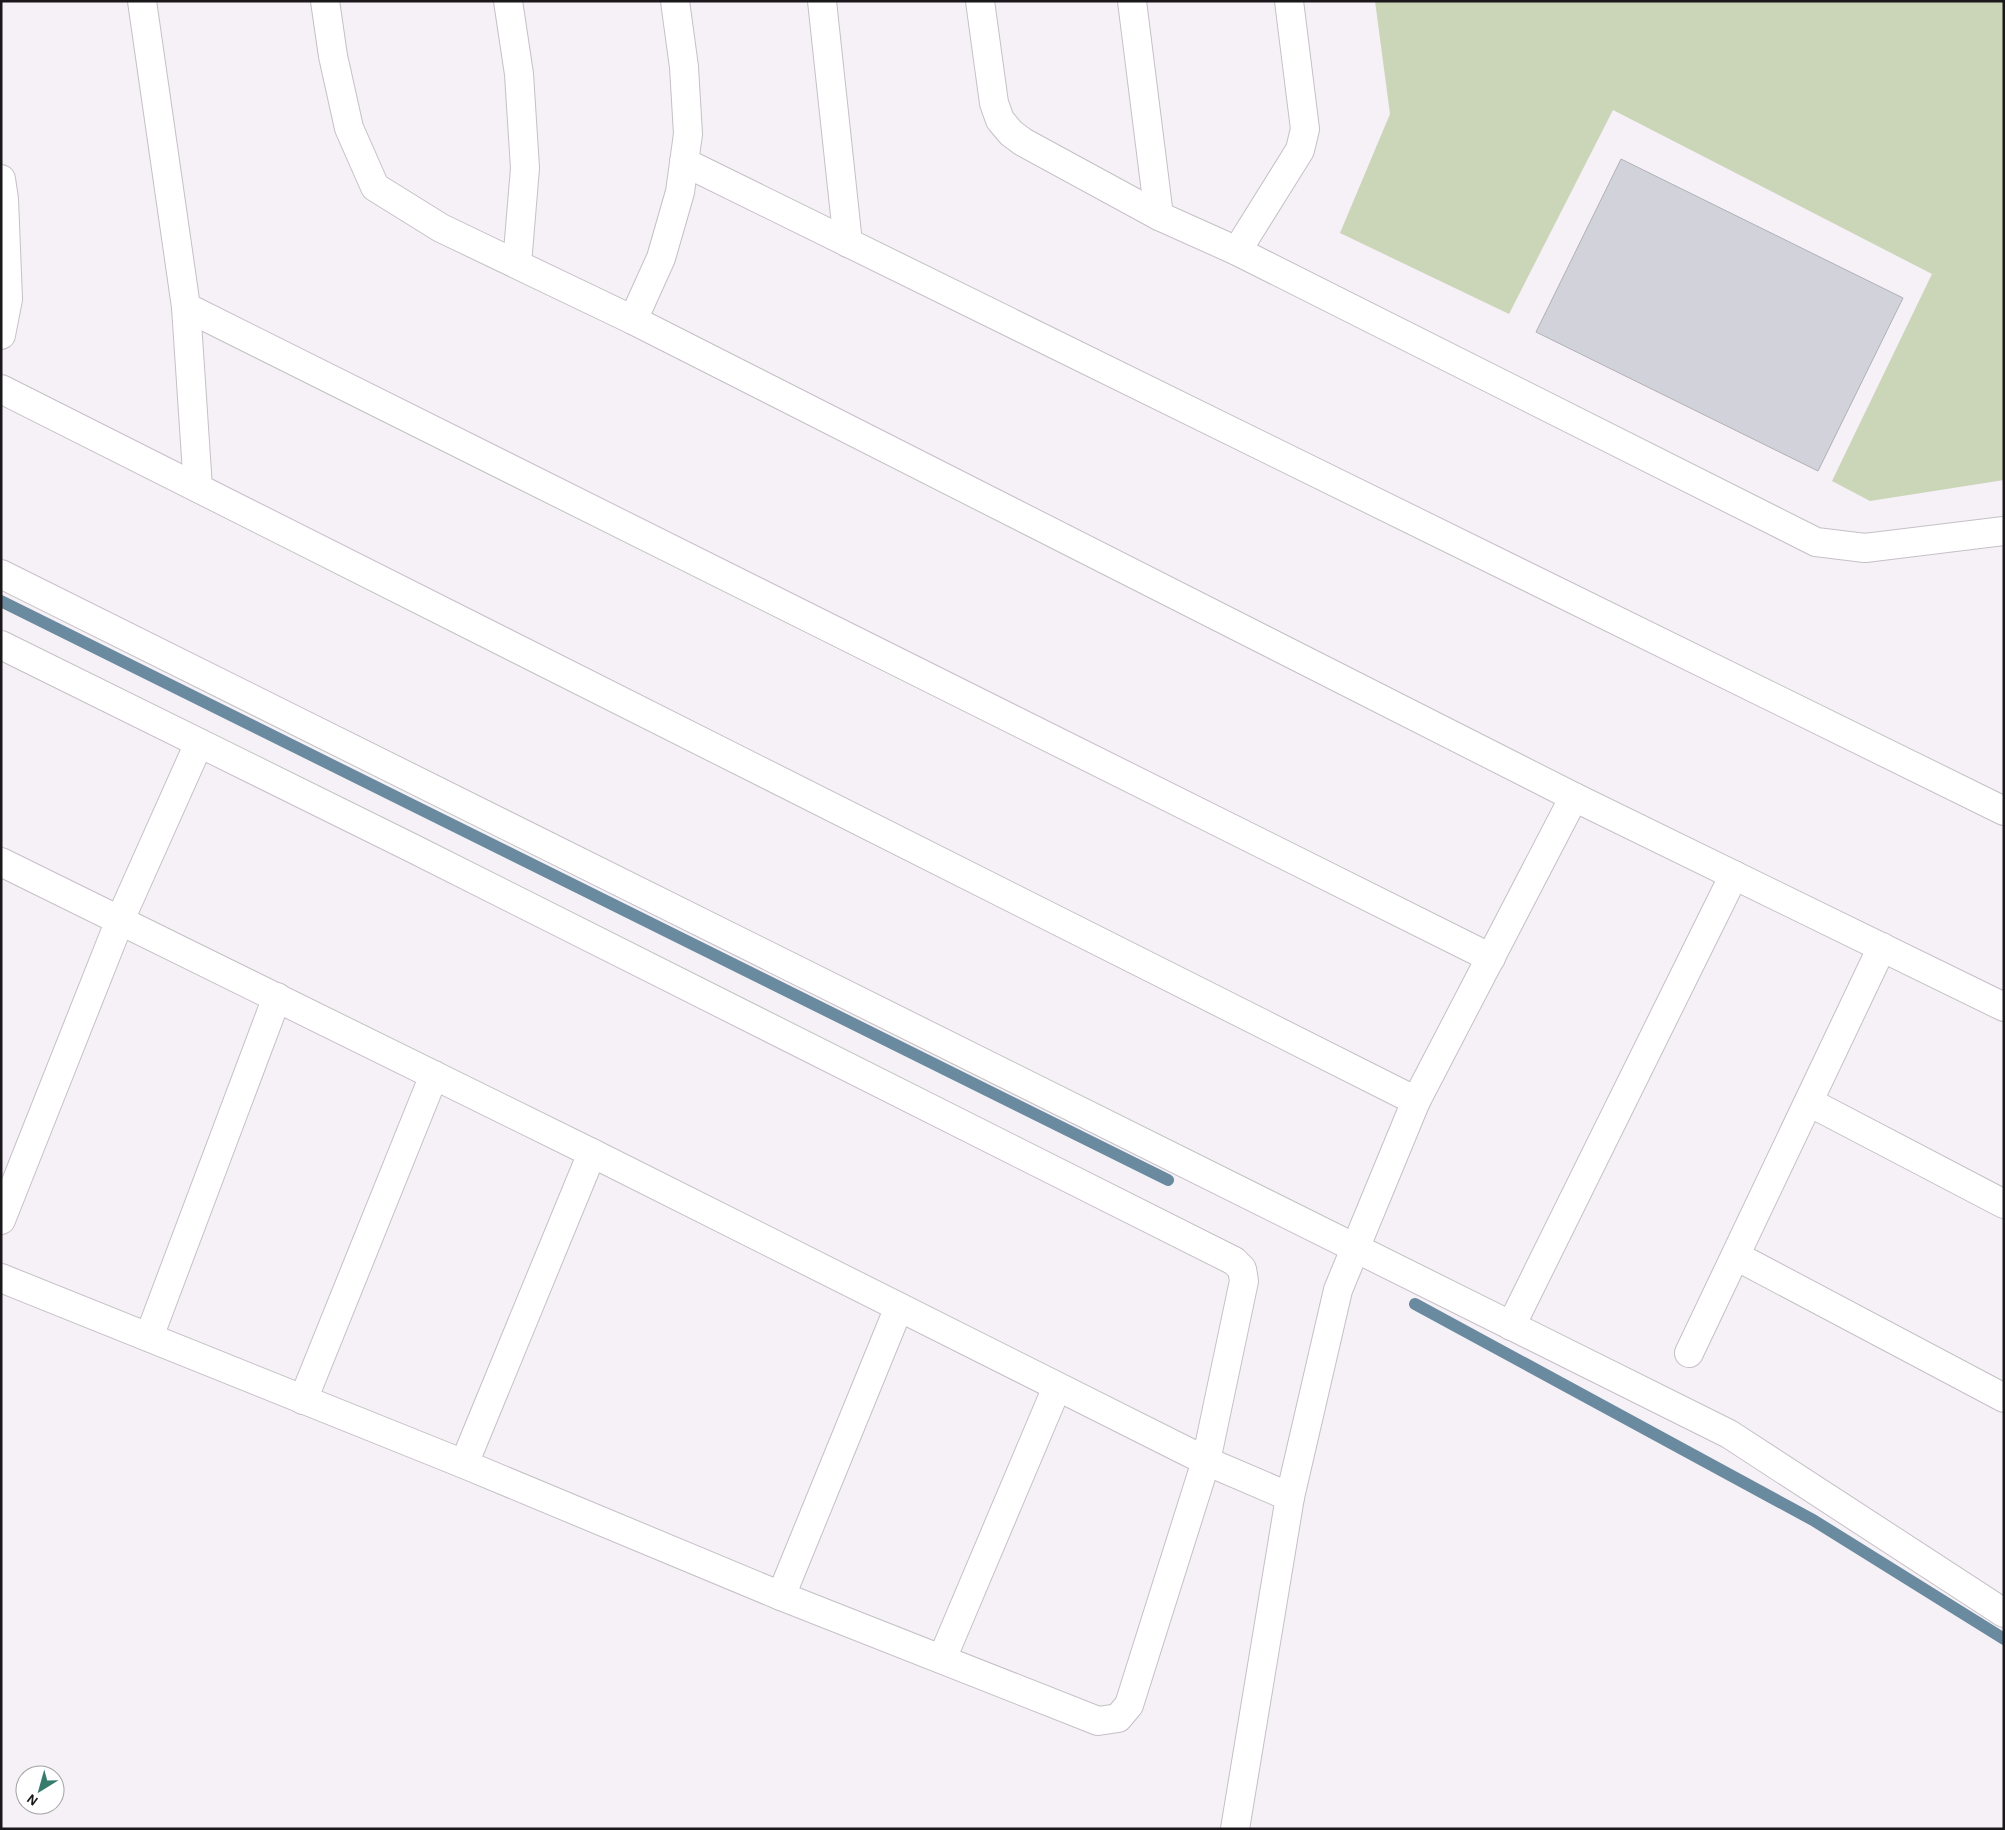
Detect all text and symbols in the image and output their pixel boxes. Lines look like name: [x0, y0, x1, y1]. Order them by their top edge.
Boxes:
north arrow: [15, 1765, 65, 1815]
text: N: [25, 1791, 41, 1808]

